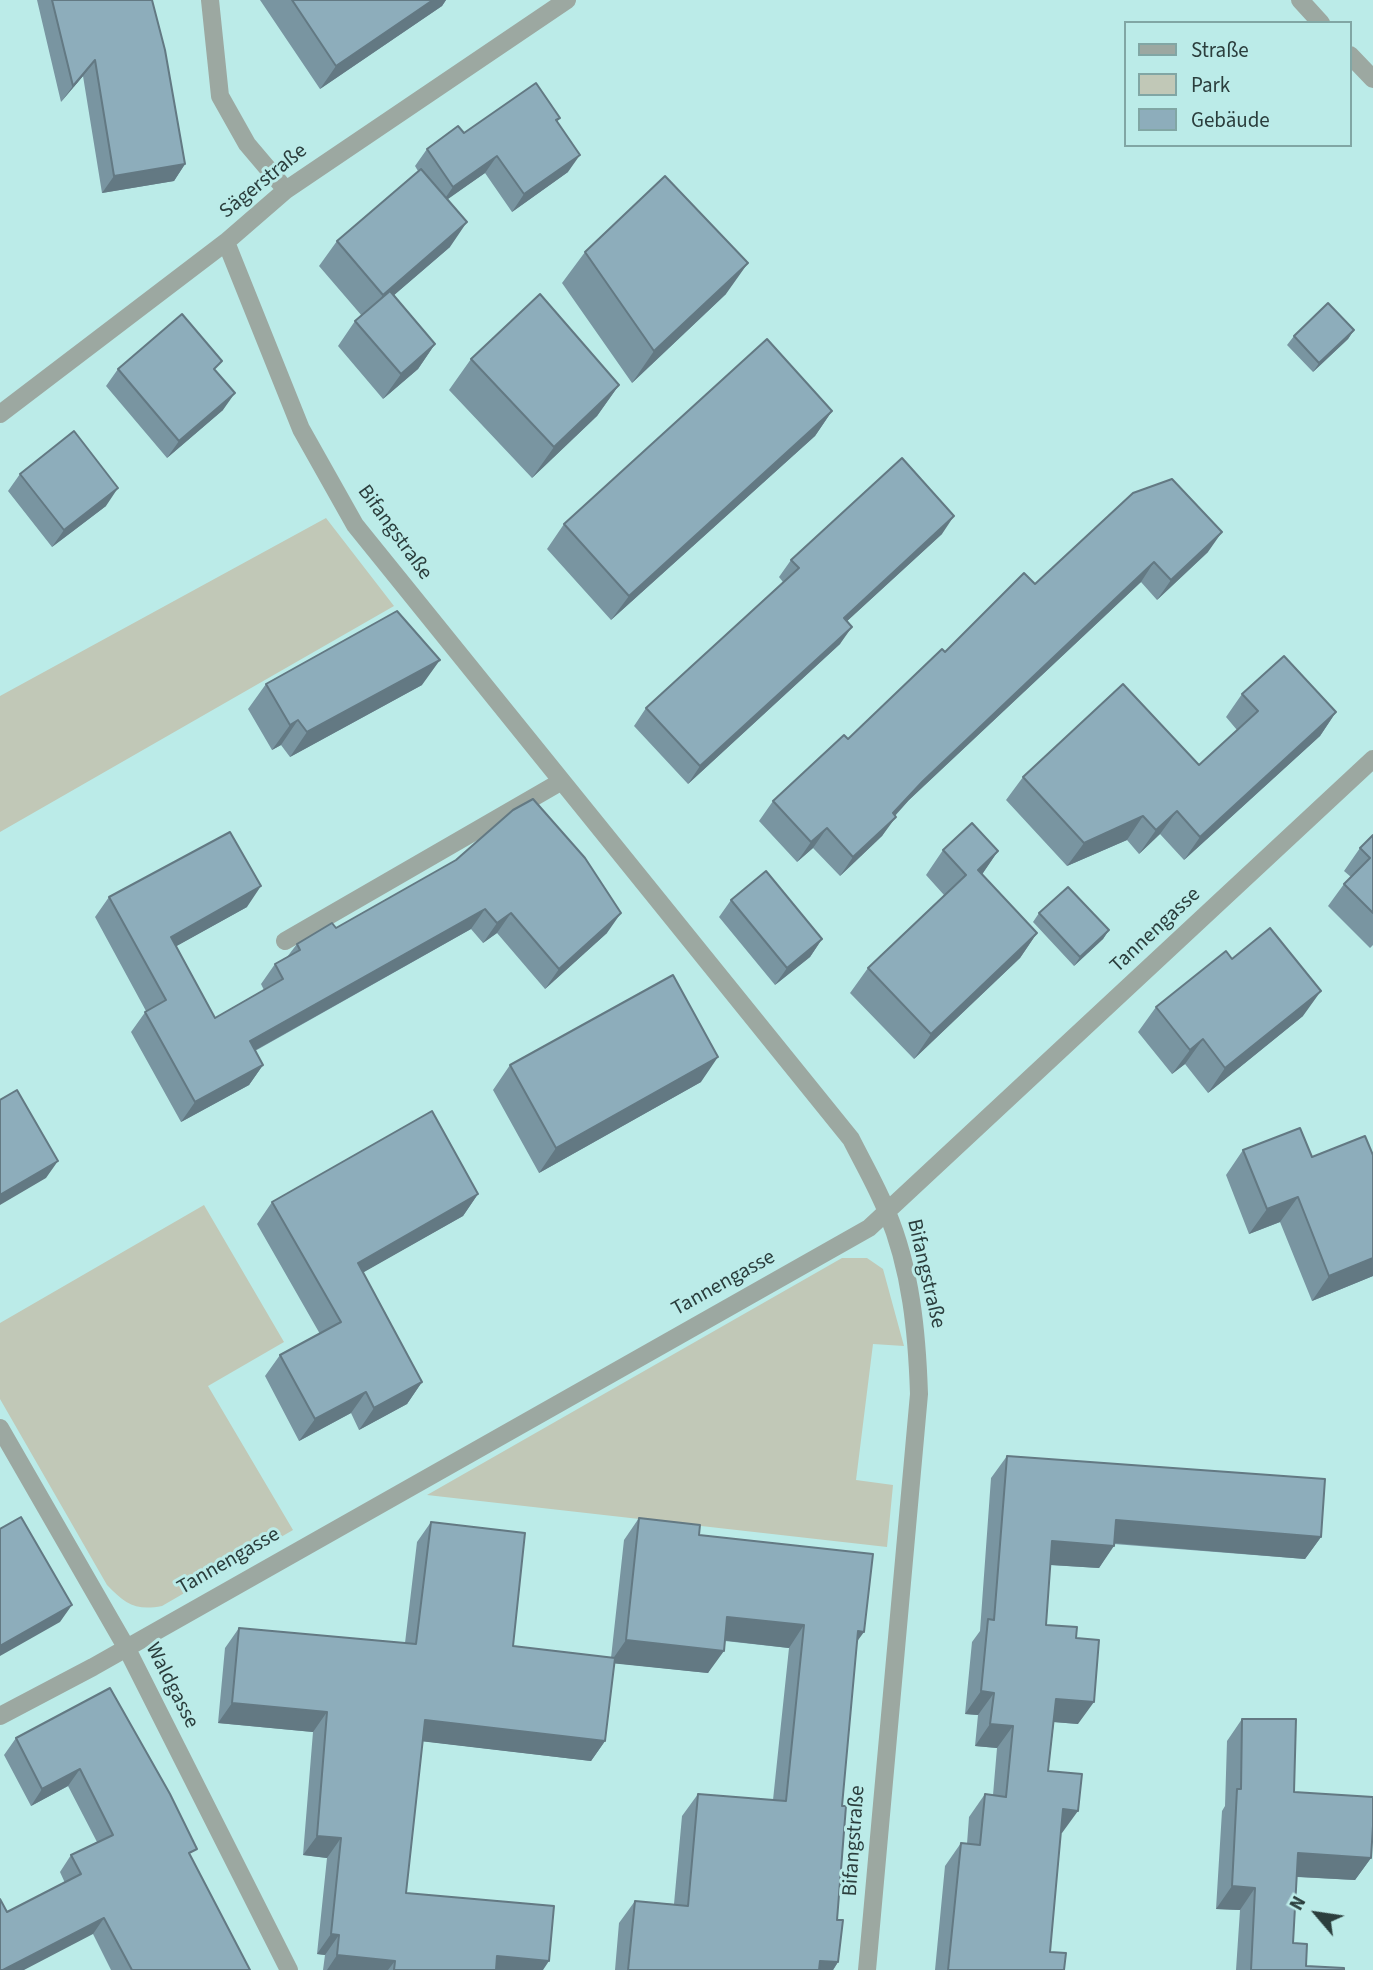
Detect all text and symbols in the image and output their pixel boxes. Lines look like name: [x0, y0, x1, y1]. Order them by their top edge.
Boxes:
legend: [1124, 21, 1352, 147]
text: Straße: [1191, 35, 1249, 65]
text: Park: [1191, 70, 1230, 100]
text: Gebäude: [1191, 105, 1270, 135]
street label: Sägerstraße: [215, 139, 313, 225]
street label: Bifangstraße: [351, 481, 437, 585]
street label: Tannengasse: [1106, 883, 1206, 979]
street label: Bifangstraße: [900, 1217, 950, 1331]
street label: Tannengasse: [668, 1245, 780, 1323]
street label: Tannengasse: [173, 1523, 285, 1601]
street label: Waldgasse: [139, 1639, 203, 1733]
street label: Bifangstraße: [839, 1785, 871, 1897]
north arrow: [1282, 1879, 1352, 1949]
text: N: [1283, 1892, 1313, 1916]

